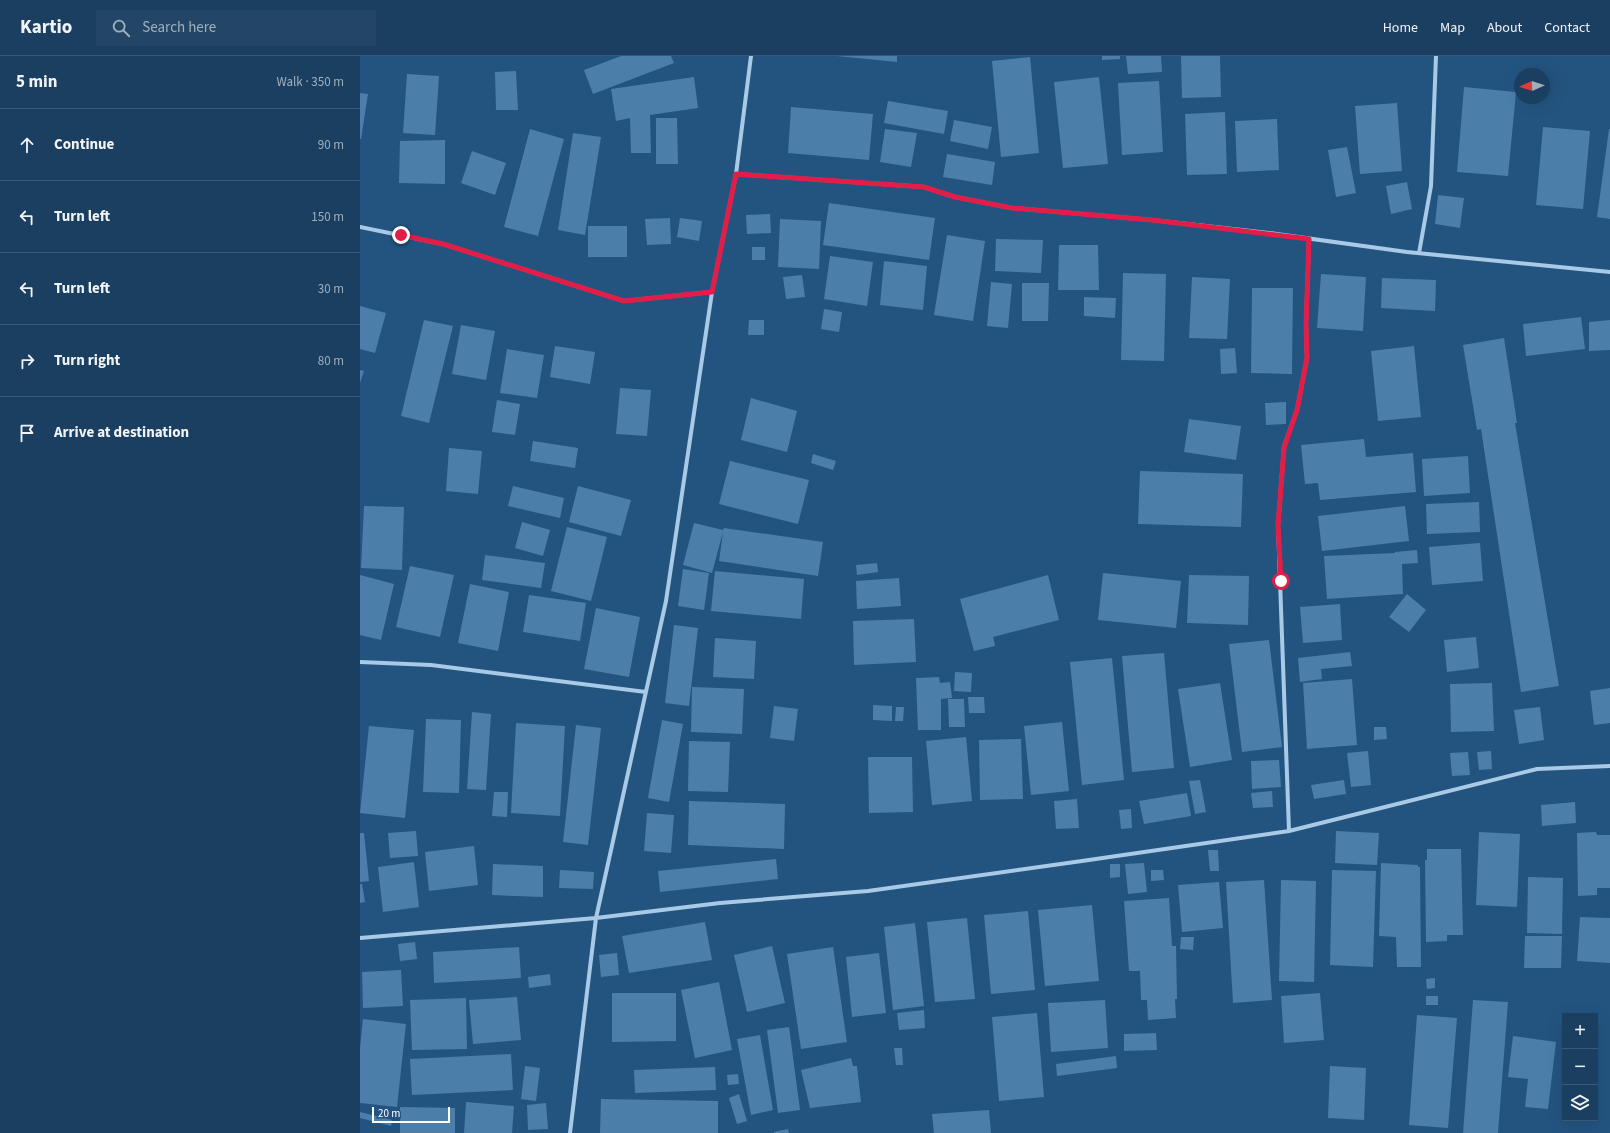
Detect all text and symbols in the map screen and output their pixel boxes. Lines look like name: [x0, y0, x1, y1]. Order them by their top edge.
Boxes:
search box: [96, 10, 376, 46]
text: Kartio: [20, 14, 72, 41]
icon: search: [110, 17, 132, 39]
text: Search here: [142, 17, 216, 38]
text: Home: [1383, 18, 1418, 38]
text: Map: [1440, 18, 1465, 38]
text: About: [1487, 18, 1522, 38]
text: Contact: [1544, 18, 1590, 38]
north arrow: [1514, 68, 1550, 104]
text: 5 min: [16, 70, 57, 94]
text: Walk · 350 m: [276, 73, 344, 91]
icon: ahead: [16, 134, 38, 156]
text: Continue: [54, 134, 114, 155]
text: 90 m: [318, 136, 344, 154]
icon: left: [16, 206, 38, 228]
text: Turn left: [54, 206, 110, 227]
text: 150 m: [311, 208, 344, 226]
route end: [392, 226, 410, 244]
icon: left: [16, 278, 38, 300]
text: Turn left: [54, 278, 110, 299]
text: 30 m: [318, 280, 344, 298]
icon: right: [16, 350, 38, 372]
text: Turn right: [54, 350, 120, 371]
text: 80 m: [318, 352, 344, 370]
icon: arrive: [16, 422, 38, 444]
text: Arrive at destination: [54, 422, 189, 443]
route start: [1272, 572, 1290, 590]
map controls: [1562, 1013, 1598, 1121]
button: +: [1562, 1013, 1598, 1049]
button: −: [1562, 1049, 1598, 1085]
button: layers: [1562, 1085, 1598, 1121]
scale bar: [372, 1105, 450, 1124]
text: 20 m: [378, 1106, 400, 1121]

